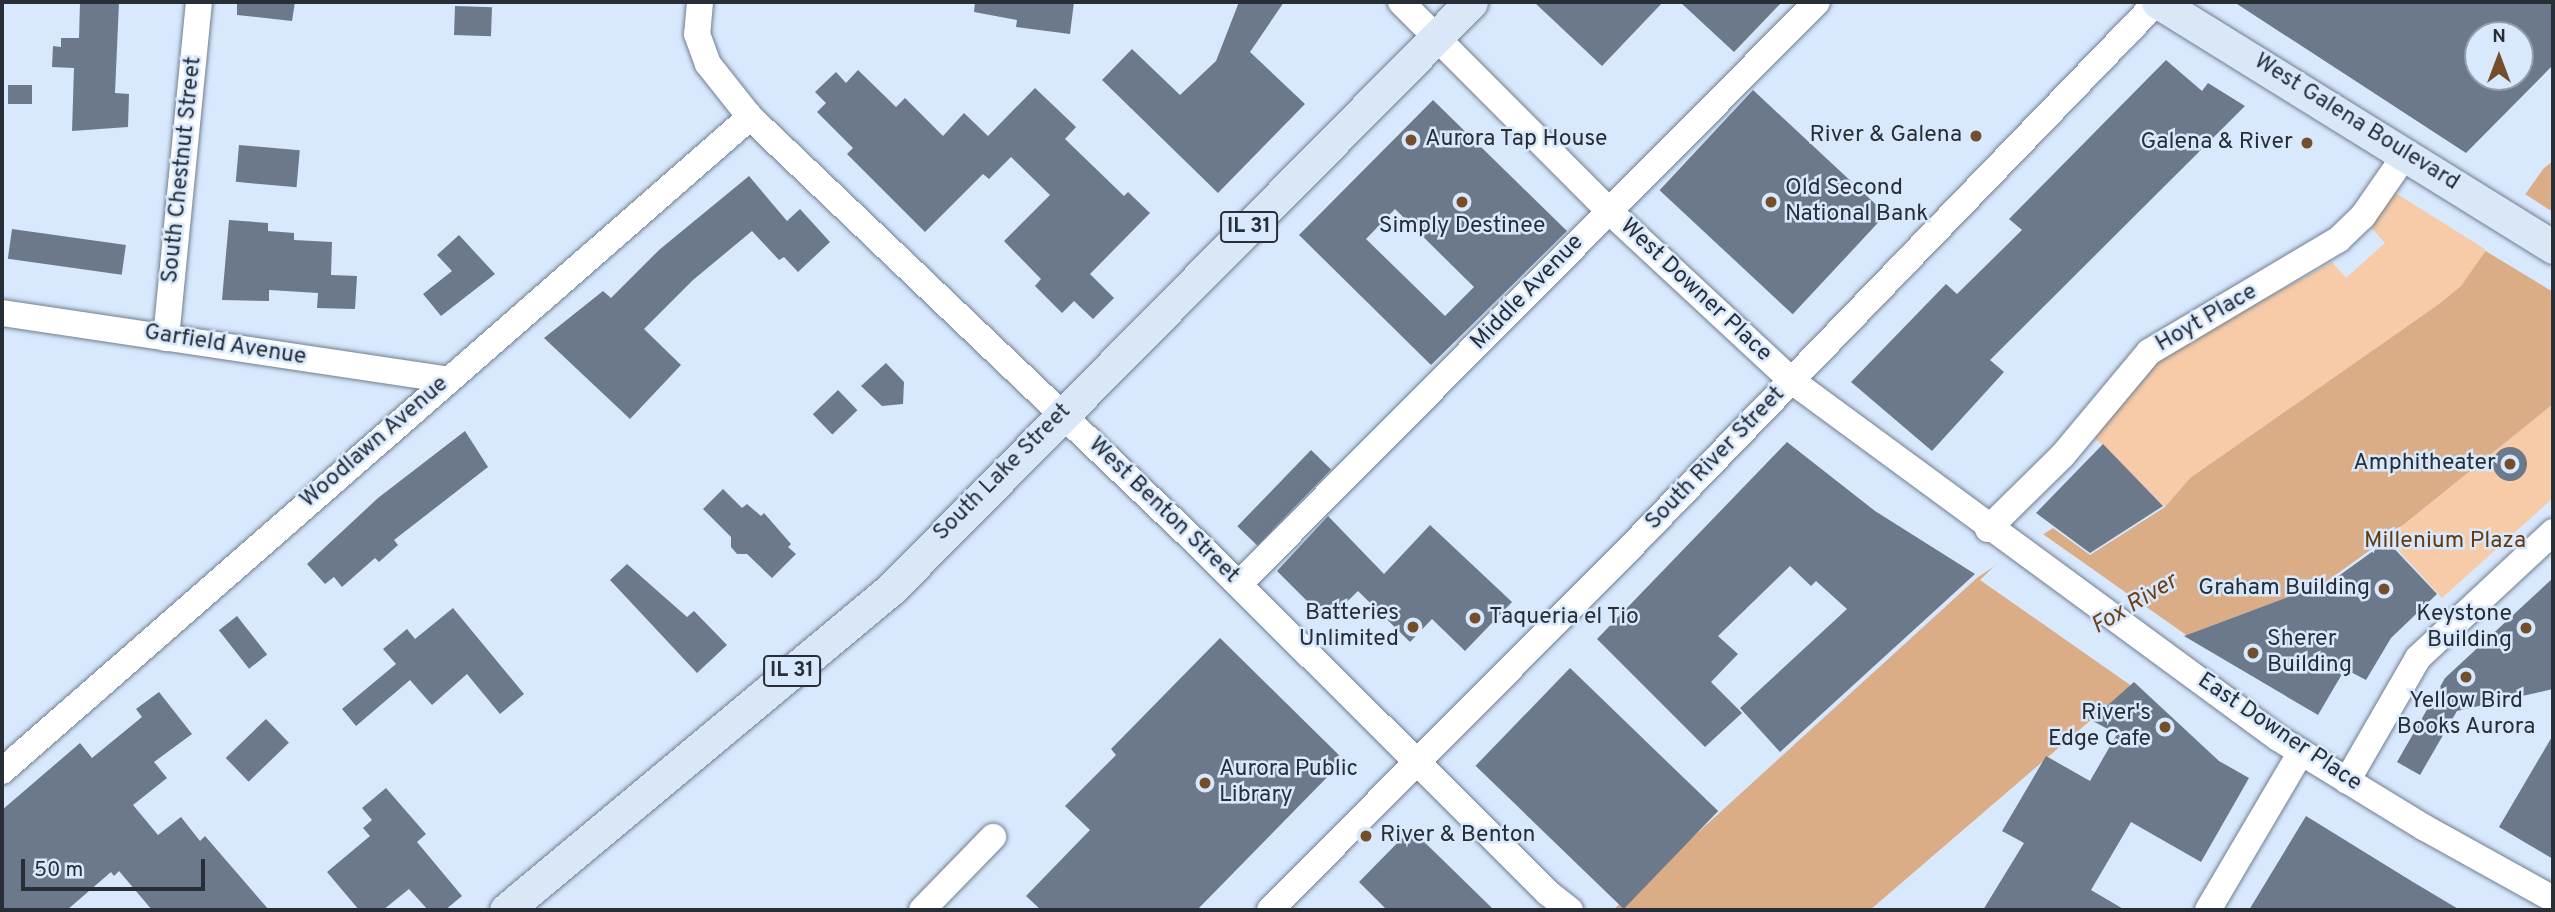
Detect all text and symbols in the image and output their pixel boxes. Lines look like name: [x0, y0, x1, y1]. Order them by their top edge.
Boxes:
north arrow: [2464, 21, 2534, 91]
text: N: [2492, 25, 2506, 49]
street label: West Galena Boulevard: [2248, 49, 2464, 197]
street label: South Chestnut Street: [157, 55, 209, 285]
place label: River & Galena: [1810, 122, 1962, 150]
place label: Aurora Tap House: [1425, 126, 1608, 154]
marker: River & Galena: [1968, 128, 1984, 144]
place label: Galena & River: [2141, 129, 2293, 157]
marker: Aurora Tap House: [1403, 132, 1419, 148]
marker: Galena & River: [2299, 135, 2315, 151]
place label: Old Second National Bank: [1785, 175, 1929, 229]
marker: Simply Destinee: [1454, 194, 1470, 210]
marker: Old Second National Bank: [1763, 194, 1779, 210]
road number: IL 31: [1219, 210, 1279, 244]
place label: Simply Destinee: [1379, 213, 1545, 241]
street label: West Downer Place: [1613, 214, 1777, 368]
street label: Middle Avenue: [1466, 229, 1590, 357]
street label: Hoyt Place: [2151, 279, 2263, 359]
street label: Garfield Avenue: [142, 320, 308, 372]
street label: Woodlawn Avenue: [295, 371, 455, 515]
street label: South River Street: [1640, 382, 1792, 536]
street label: South Lake Street: [928, 398, 1078, 548]
street label: West Benton Street: [1082, 432, 1244, 590]
place label: Amphitheater: [2353, 450, 2496, 478]
marker: Amphitheater: [2502, 456, 2518, 472]
park label: Millenium Plaza: [2364, 528, 2526, 556]
water label: Fox River: [2087, 568, 2183, 642]
place label: Graham Building: [2198, 575, 2370, 603]
marker: Graham Building: [2376, 581, 2392, 597]
place label: Batteries Unlimited: [1299, 600, 1399, 654]
place label: Keystone Building: [2416, 601, 2512, 655]
place label: Taqueria el Tio: [1489, 604, 1640, 632]
marker: Taqueria el Tio: [1467, 610, 1483, 626]
marker: Batteries Unlimited: [1405, 619, 1421, 635]
marker: Keystone Building: [2518, 620, 2534, 636]
place label: Sherer Building: [2267, 626, 2352, 680]
marker: Sherer Building: [2245, 645, 2261, 661]
road number: IL 31: [762, 654, 822, 688]
street label: East Downer Place: [2192, 668, 2366, 798]
marker: Yellow Bird Books Aurora: [2458, 669, 2474, 685]
place label: Yellow Bird Books Aurora: [2396, 688, 2536, 742]
place label: River's Edge Cafe: [2048, 700, 2151, 754]
marker: River's Edge Cafe: [2157, 719, 2173, 735]
place label: Aurora Public Library: [1219, 756, 1358, 810]
marker: Aurora Public Library: [1197, 775, 1213, 791]
place label: River & Benton: [1380, 822, 1535, 850]
marker: River & Benton: [1358, 828, 1374, 844]
scale bar: [24, 846, 208, 890]
text: 50 m: [34, 857, 83, 884]

